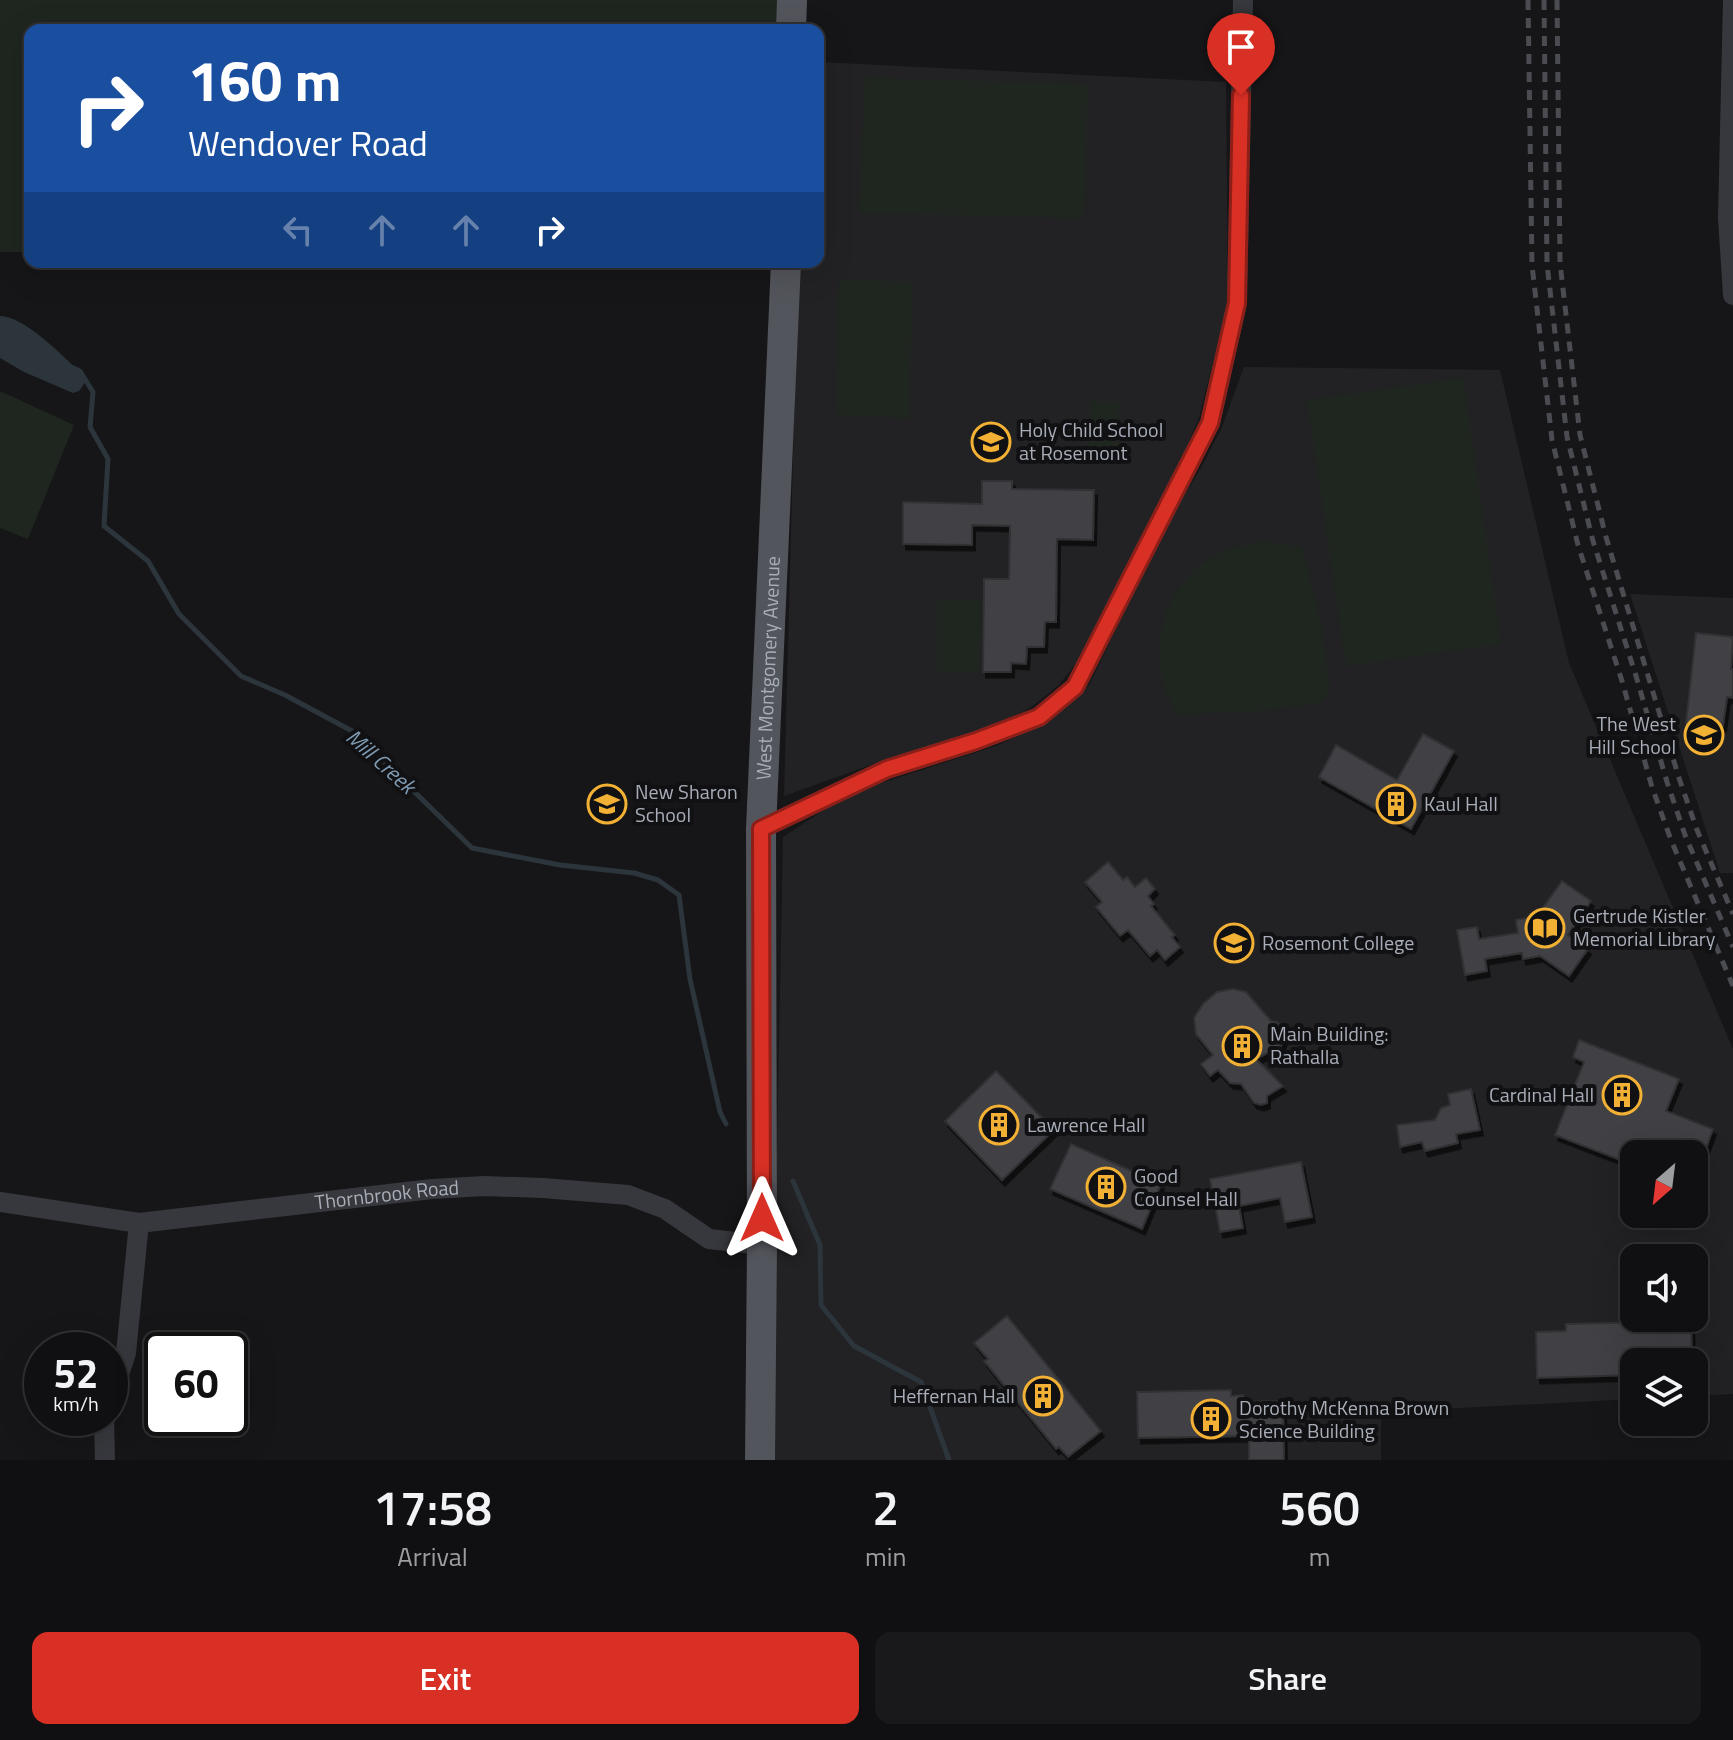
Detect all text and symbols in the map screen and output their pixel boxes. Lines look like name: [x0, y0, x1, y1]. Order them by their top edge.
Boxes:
pin: [1207, 13, 1275, 95]
icon: arrive: [1219, 25, 1263, 69]
text: 160 m: [188, 38, 341, 123]
icon: right: [56, 56, 160, 160]
text: Wendover Road: [188, 115, 428, 170]
icon: left: [276, 208, 320, 252]
icon: ahead: [360, 208, 404, 252]
icon: ahead: [444, 208, 488, 252]
icon: right: [528, 208, 572, 252]
place label: Holy Child School at Rosemont: [1019, 414, 1163, 468]
school or university icon: Holy Child School at Rosemont: [970, 421, 1012, 463]
street label: West Montgomery Avenue: [747, 555, 788, 781]
place label: The West Hill School: [1588, 708, 1676, 762]
school or university icon: The West Hill School: [1683, 714, 1725, 756]
water label: Mill Creek: [338, 720, 425, 803]
place label: New Sharon School: [635, 776, 738, 830]
school or university icon: New Sharon School: [586, 783, 628, 825]
building icon: Kaul Hall: [1375, 783, 1417, 825]
place label: Kaul Hall: [1424, 788, 1498, 819]
place label: Gertrude Kistler Memorial Library: [1573, 900, 1716, 954]
library icon: Gertrude Kistler Memorial Library: [1524, 907, 1566, 949]
school or university icon: Rosemont College: [1213, 922, 1255, 964]
place label: Rosemont College: [1262, 927, 1414, 958]
place label: Main Building: Rathalla: [1270, 1018, 1389, 1072]
building icon: Main Building: Rathalla: [1221, 1025, 1263, 1067]
building icon: Cardinal Hall: [1601, 1074, 1643, 1116]
place label: Cardinal Hall: [1489, 1079, 1594, 1110]
building icon: Lawrence Hall: [978, 1104, 1020, 1146]
place label: Lawrence Hall: [1027, 1109, 1145, 1140]
north arrow: [1620, 1140, 1708, 1228]
map controls: [1620, 1140, 1708, 1436]
place label: Good Counsel Hall: [1134, 1160, 1238, 1214]
building icon: Good Counsel Hall: [1085, 1166, 1127, 1208]
street label: Thornbrook Road: [313, 1171, 460, 1218]
position arrow: [720, 1176, 804, 1260]
button: sound: [1620, 1244, 1708, 1332]
speed limit sign: 60: [144, 1332, 248, 1436]
text: 52: [54, 1343, 98, 1404]
button: layers: [1620, 1348, 1708, 1436]
building icon: Heffernan Hall: [1022, 1375, 1064, 1417]
place label: Heffernan Hall: [893, 1380, 1015, 1411]
text: km/h: [53, 1388, 99, 1419]
place label: Dorothy McKenna Brown Science Building: [1239, 1392, 1449, 1446]
building icon: Dorothy McKenna Brown Science Building: [1190, 1398, 1232, 1440]
text: 17:58: [373, 1471, 492, 1544]
text: 2: [872, 1471, 899, 1544]
text: 560: [1279, 1471, 1360, 1544]
text: Arrival: [397, 1537, 468, 1576]
text: min: [865, 1537, 906, 1576]
text: m: [1309, 1537, 1331, 1576]
button: Exit: [32, 1632, 859, 1724]
button: Share: [875, 1632, 1701, 1724]

